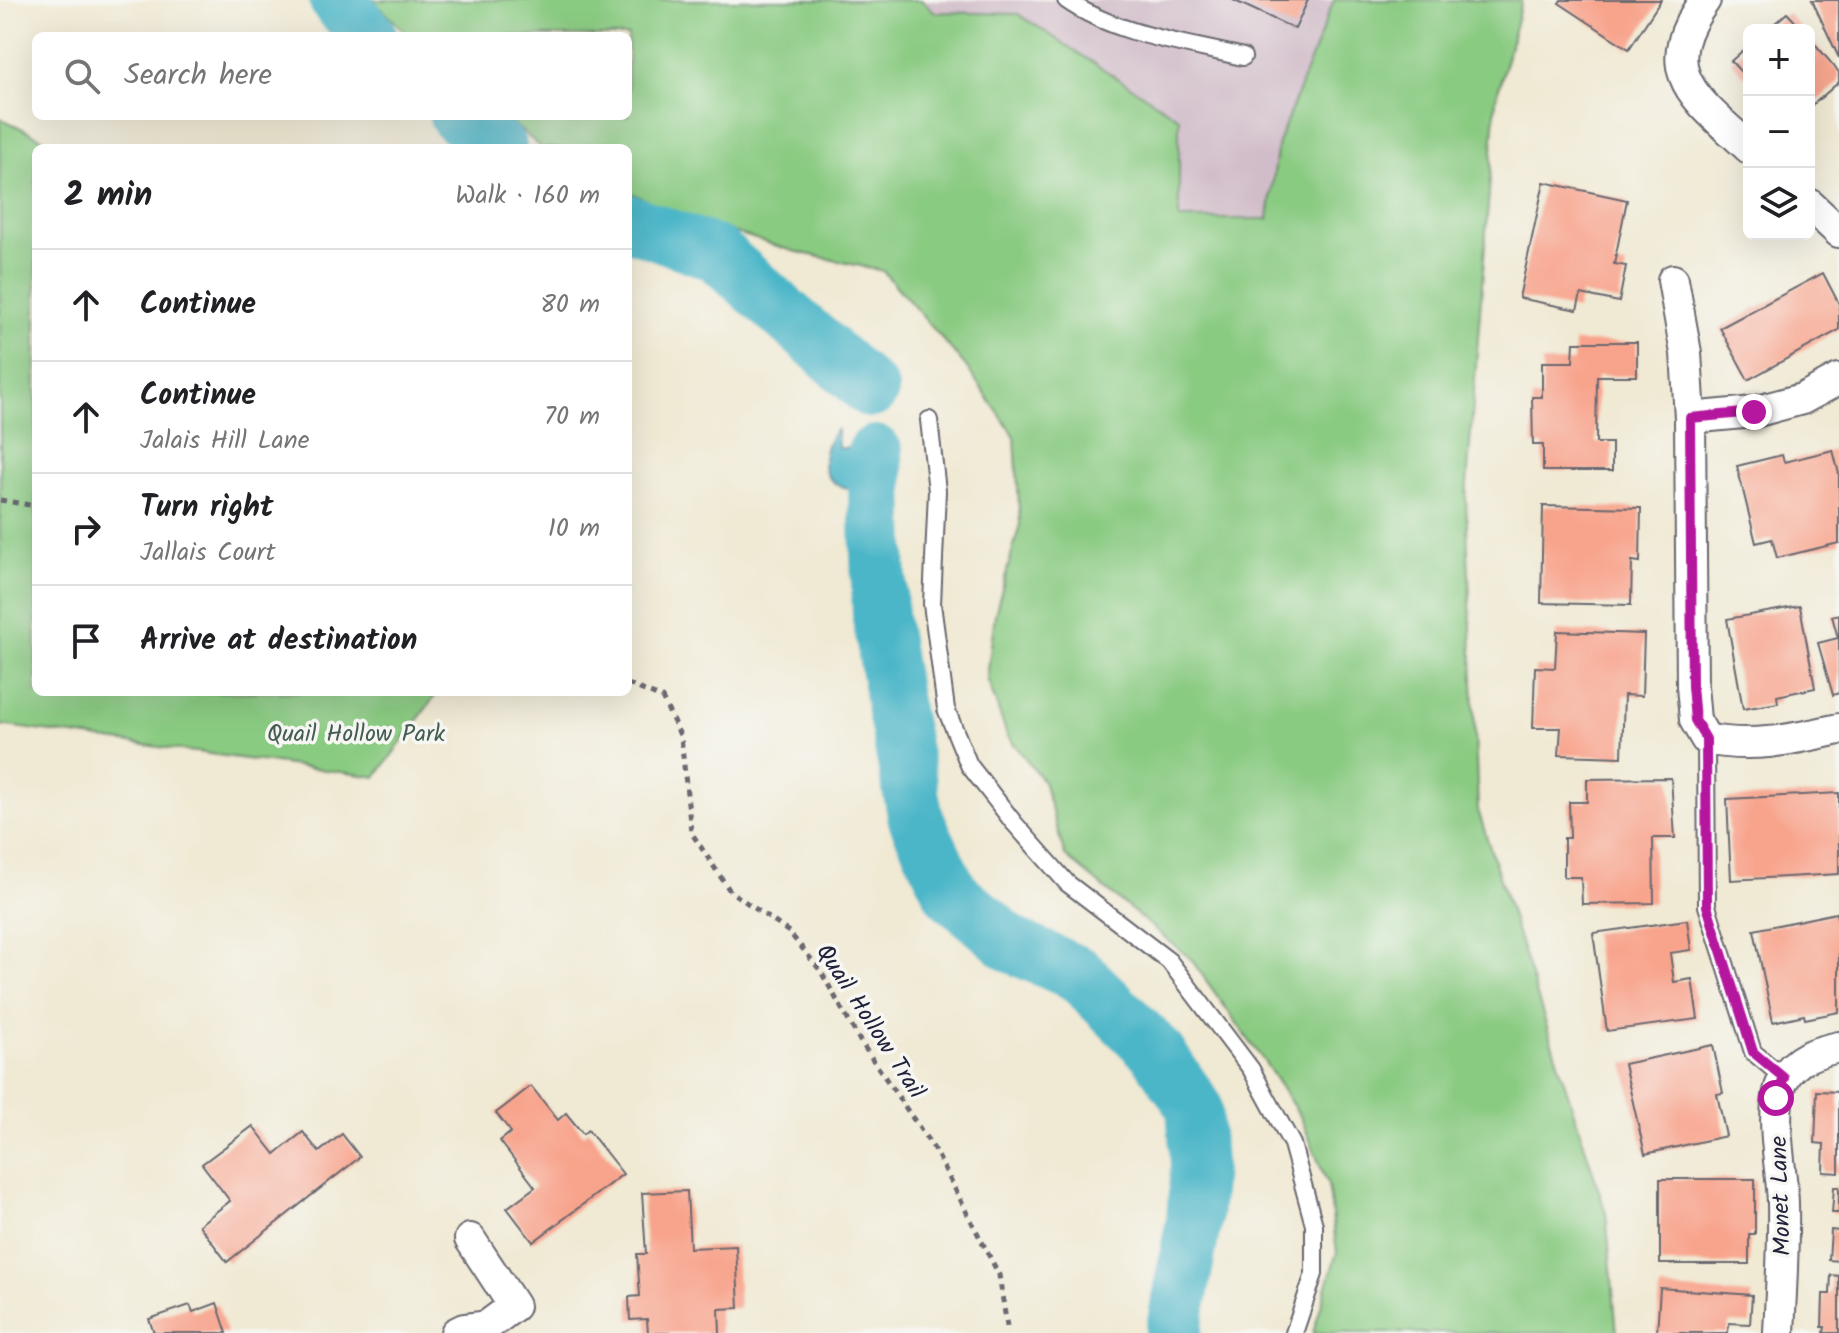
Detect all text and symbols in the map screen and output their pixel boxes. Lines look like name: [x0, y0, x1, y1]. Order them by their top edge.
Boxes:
map controls: [1743, 24, 1815, 240]
button: +: [1743, 24, 1815, 96]
search box: [32, 32, 632, 120]
text: Search here: [124, 52, 272, 100]
icon: search: [60, 54, 104, 98]
button: −: [1743, 96, 1815, 168]
button: layers: [1743, 168, 1815, 240]
text: 2 min: [64, 169, 152, 223]
text: Walk · 160 m: [455, 175, 600, 217]
text: Continue: [140, 281, 256, 329]
icon: ahead: [64, 283, 108, 327]
text: 80 m: [540, 284, 600, 326]
text: Continue: [140, 372, 256, 420]
route end: [1736, 394, 1772, 430]
icon: ahead: [64, 395, 108, 439]
text: 70 m: [544, 396, 600, 438]
text: Jalais Hill Lane: [140, 420, 309, 462]
text: Turn right: [140, 484, 273, 532]
icon: right: [64, 507, 108, 551]
text: 10 m: [548, 508, 600, 550]
text: Jallais Court: [140, 532, 276, 574]
text: Arrive at destination: [140, 617, 417, 665]
icon: arrive: [64, 619, 108, 663]
park label: Quail Hollow Park: [267, 715, 446, 754]
street label: Quail Hollow Trail: [805, 936, 935, 1107]
route start: [1758, 1080, 1794, 1116]
street label: Monet Lane: [1760, 1135, 1803, 1257]

